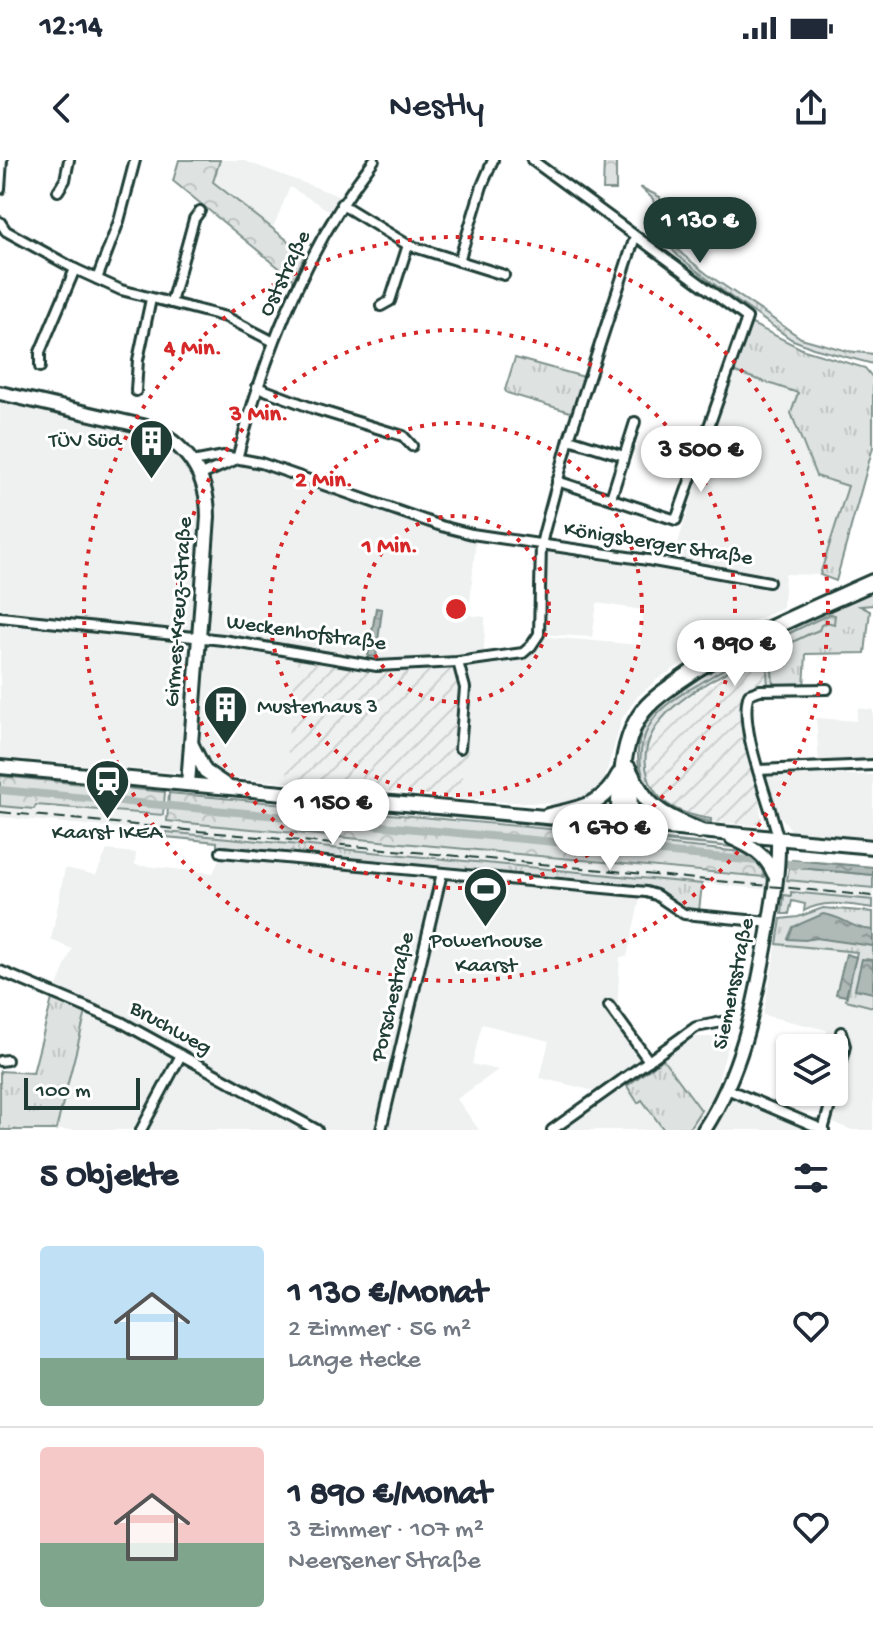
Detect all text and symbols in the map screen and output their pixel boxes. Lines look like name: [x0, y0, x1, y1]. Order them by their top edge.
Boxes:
text: 12:14: [40, 11, 103, 46]
icon: back: [40, 86, 84, 130]
icon: share: [789, 86, 833, 130]
text: Nestly: [389, 87, 484, 130]
pin: 1 130 €: [626, 197, 774, 265]
text: 1 130 €: [661, 207, 739, 238]
street label: Oststraße: [254, 226, 318, 321]
text: 4 Min.: [163, 335, 222, 364]
text: 3 Min.: [229, 401, 288, 430]
building icon: TÜV Süd: [128, 418, 176, 481]
pin: 3 500 €: [627, 426, 775, 494]
place label: TÜV Süd: [47, 429, 123, 455]
text: 3 500 €: [659, 436, 743, 467]
text: 2 Min.: [295, 467, 353, 496]
street label: Girmes-Kreuz-Straße: [160, 515, 200, 708]
street label: Königsberger Straße: [562, 517, 755, 573]
text: 1 Min.: [361, 533, 418, 562]
centre of rings: [442, 595, 470, 623]
street label: Weckenhofstraße: [225, 610, 388, 658]
pin: 1 890 €: [661, 620, 809, 688]
text: 1 890 €: [695, 630, 775, 661]
building icon: Musterhaus 3: [202, 684, 250, 747]
place label: Musterhaus 3: [257, 695, 378, 721]
station icon: Kaarst IKEA: [83, 757, 131, 820]
pin: 1 150 €: [259, 779, 407, 847]
text: 1 150 €: [294, 789, 372, 820]
pin: 1 670 €: [536, 804, 684, 872]
text: 1 670 €: [570, 814, 650, 845]
place label: Kaarst IKEA: [52, 821, 163, 847]
sports icon: Powerhouse Kaarst: [462, 865, 510, 928]
street label: Siemensstraße: [708, 915, 762, 1052]
street label: Porschestraße: [366, 929, 422, 1065]
place label: Powerhouse Kaarst: [429, 929, 543, 980]
street label: Bruchweg: [124, 995, 215, 1062]
map controls: [776, 1034, 848, 1106]
button: layers: [776, 1034, 848, 1106]
scale bar: [24, 1074, 140, 1110]
text: 100 m: [36, 1079, 91, 1105]
icon: filters: [789, 1156, 833, 1200]
text: 5 Objekte: [40, 1158, 178, 1198]
text: 1 130 €/Monat: [288, 1275, 487, 1315]
icon: home: [104, 1278, 200, 1374]
icon: heart: [789, 1304, 833, 1348]
text: 2 Zimmer · 56 m²: [288, 1315, 471, 1346]
text: Lange Hecke: [288, 1346, 421, 1377]
text: 1 890 €/Monat: [288, 1476, 491, 1516]
icon: home: [104, 1479, 200, 1575]
icon: heart: [789, 1505, 833, 1549]
text: 3 Zimmer · 107 m²: [288, 1516, 484, 1547]
text: Neersener Straße: [288, 1547, 481, 1578]

